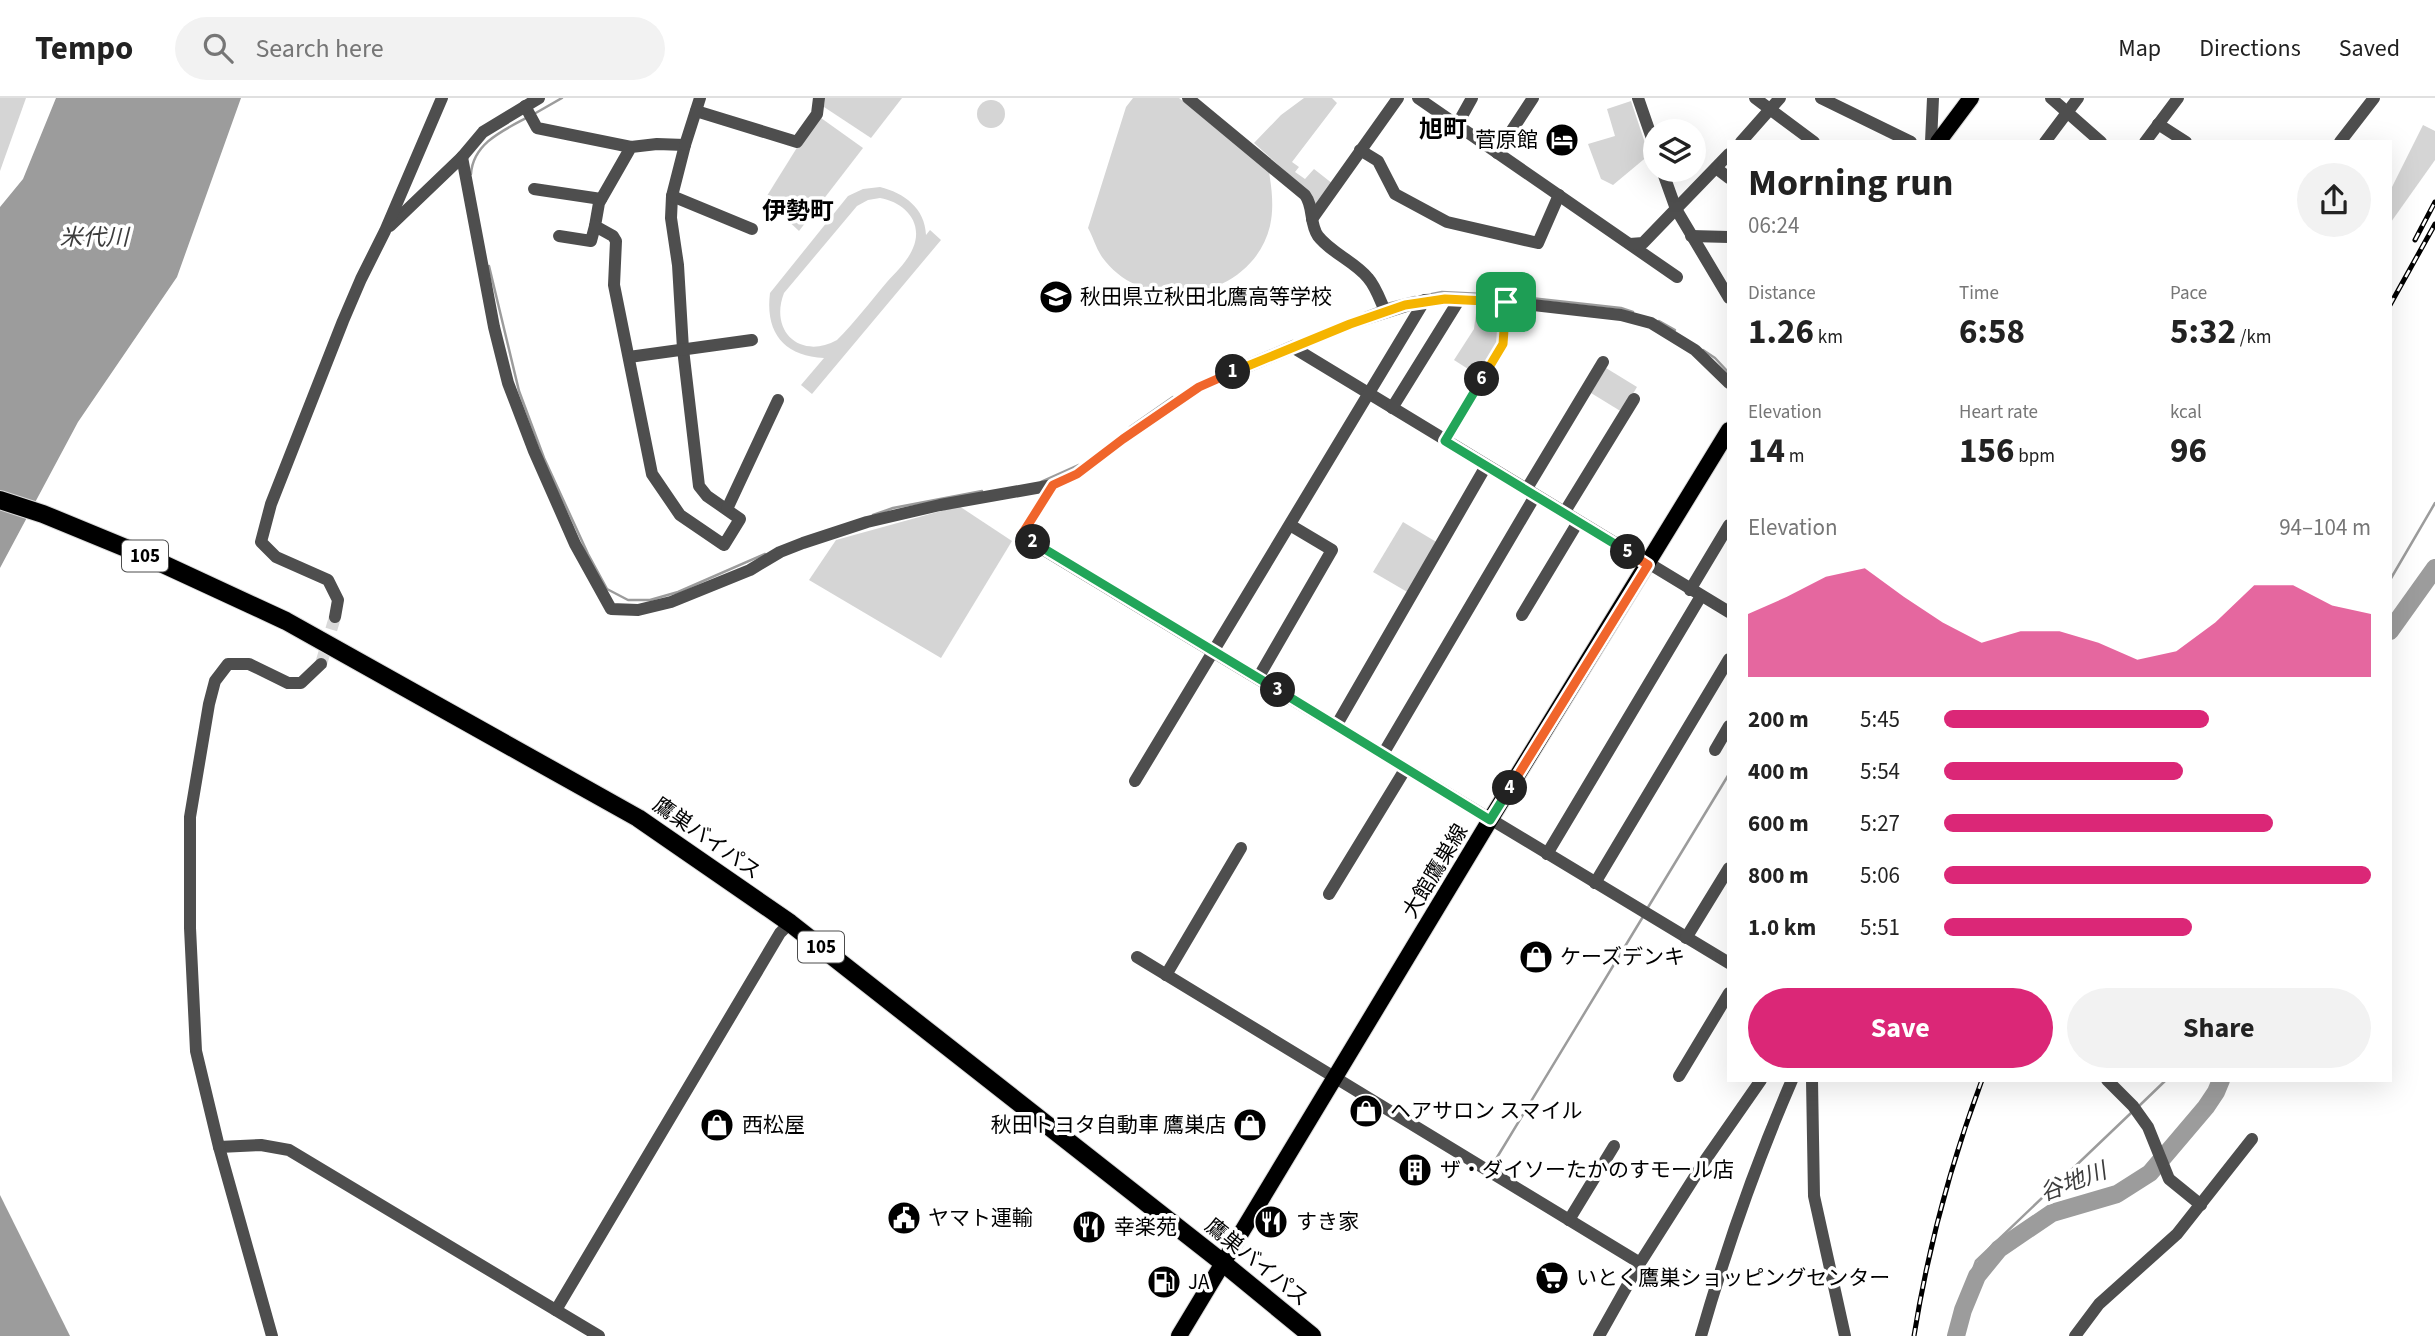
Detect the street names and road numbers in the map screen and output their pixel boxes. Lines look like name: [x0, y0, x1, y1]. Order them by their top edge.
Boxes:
road number: 105: [122, 540, 168, 572]
street label: 鷹巣バイパス: [647, 790, 767, 886]
street label: 大館鷹巣線: [1395, 818, 1475, 924]
road number: 105: [798, 932, 844, 962]
street label: 鷹巣バイパス: [1199, 1211, 1315, 1313]

